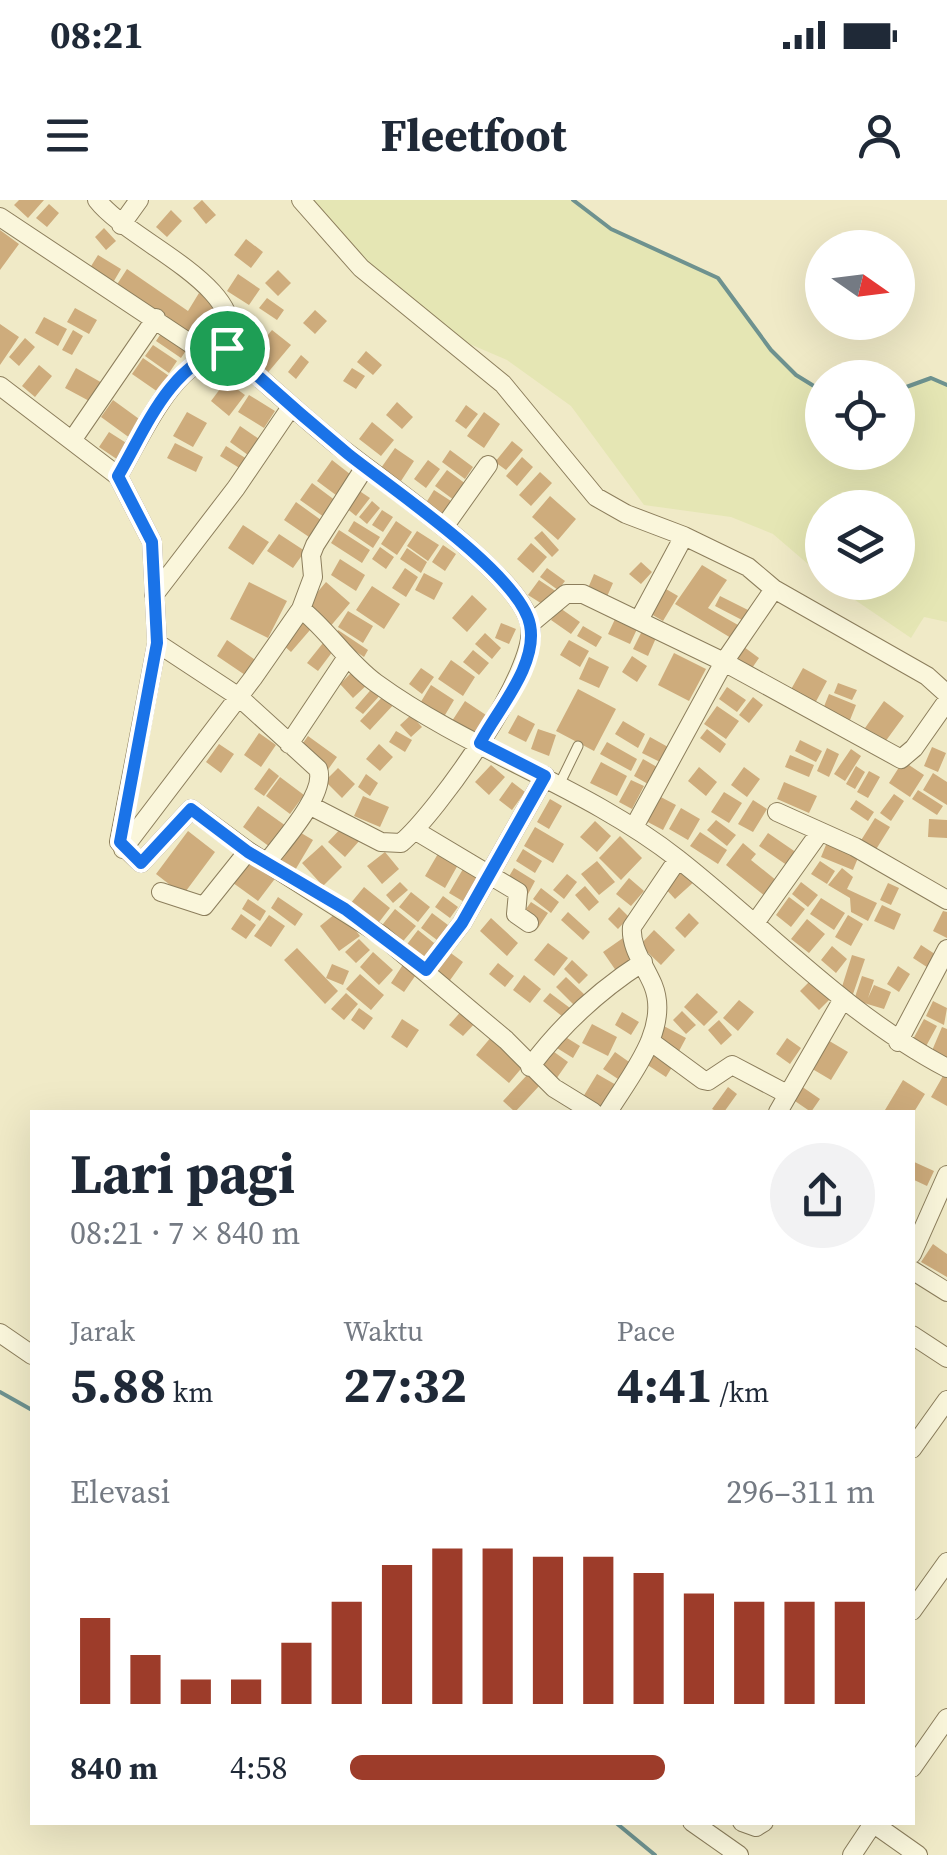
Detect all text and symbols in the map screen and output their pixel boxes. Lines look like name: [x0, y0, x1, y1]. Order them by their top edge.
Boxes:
text: 08:21: [50, 9, 144, 61]
text: Fleetfoot: [380, 104, 567, 166]
icon: menu: [40, 108, 95, 163]
icon: person: [852, 108, 907, 163]
north arrow: [805, 230, 915, 340]
map controls: [805, 230, 915, 600]
pin: [185, 306, 270, 391]
icon: arrive: [200, 321, 255, 376]
button: locate: [805, 360, 915, 470]
button: layers: [805, 490, 915, 600]
text: Lari pagi: [70, 1136, 295, 1211]
button: share: [770, 1143, 875, 1248]
text: 08:21 · 7 × 840 m: [70, 1211, 300, 1255]
text: Jarak: [70, 1312, 135, 1350]
text: Waktu: [343, 1312, 423, 1350]
text: Pace: [617, 1312, 675, 1350]
text: 5.88: [70, 1350, 166, 1419]
text: 27:32: [343, 1350, 467, 1419]
text: 4:41: [617, 1350, 713, 1419]
text: km: [166, 1373, 213, 1411]
text: /km: [713, 1373, 769, 1411]
text: Elevasi: [70, 1470, 170, 1514]
text: 296–311 m: [726, 1470, 875, 1514]
text: 840 m: [70, 1746, 158, 1790]
text: 4:58: [230, 1746, 288, 1790]

